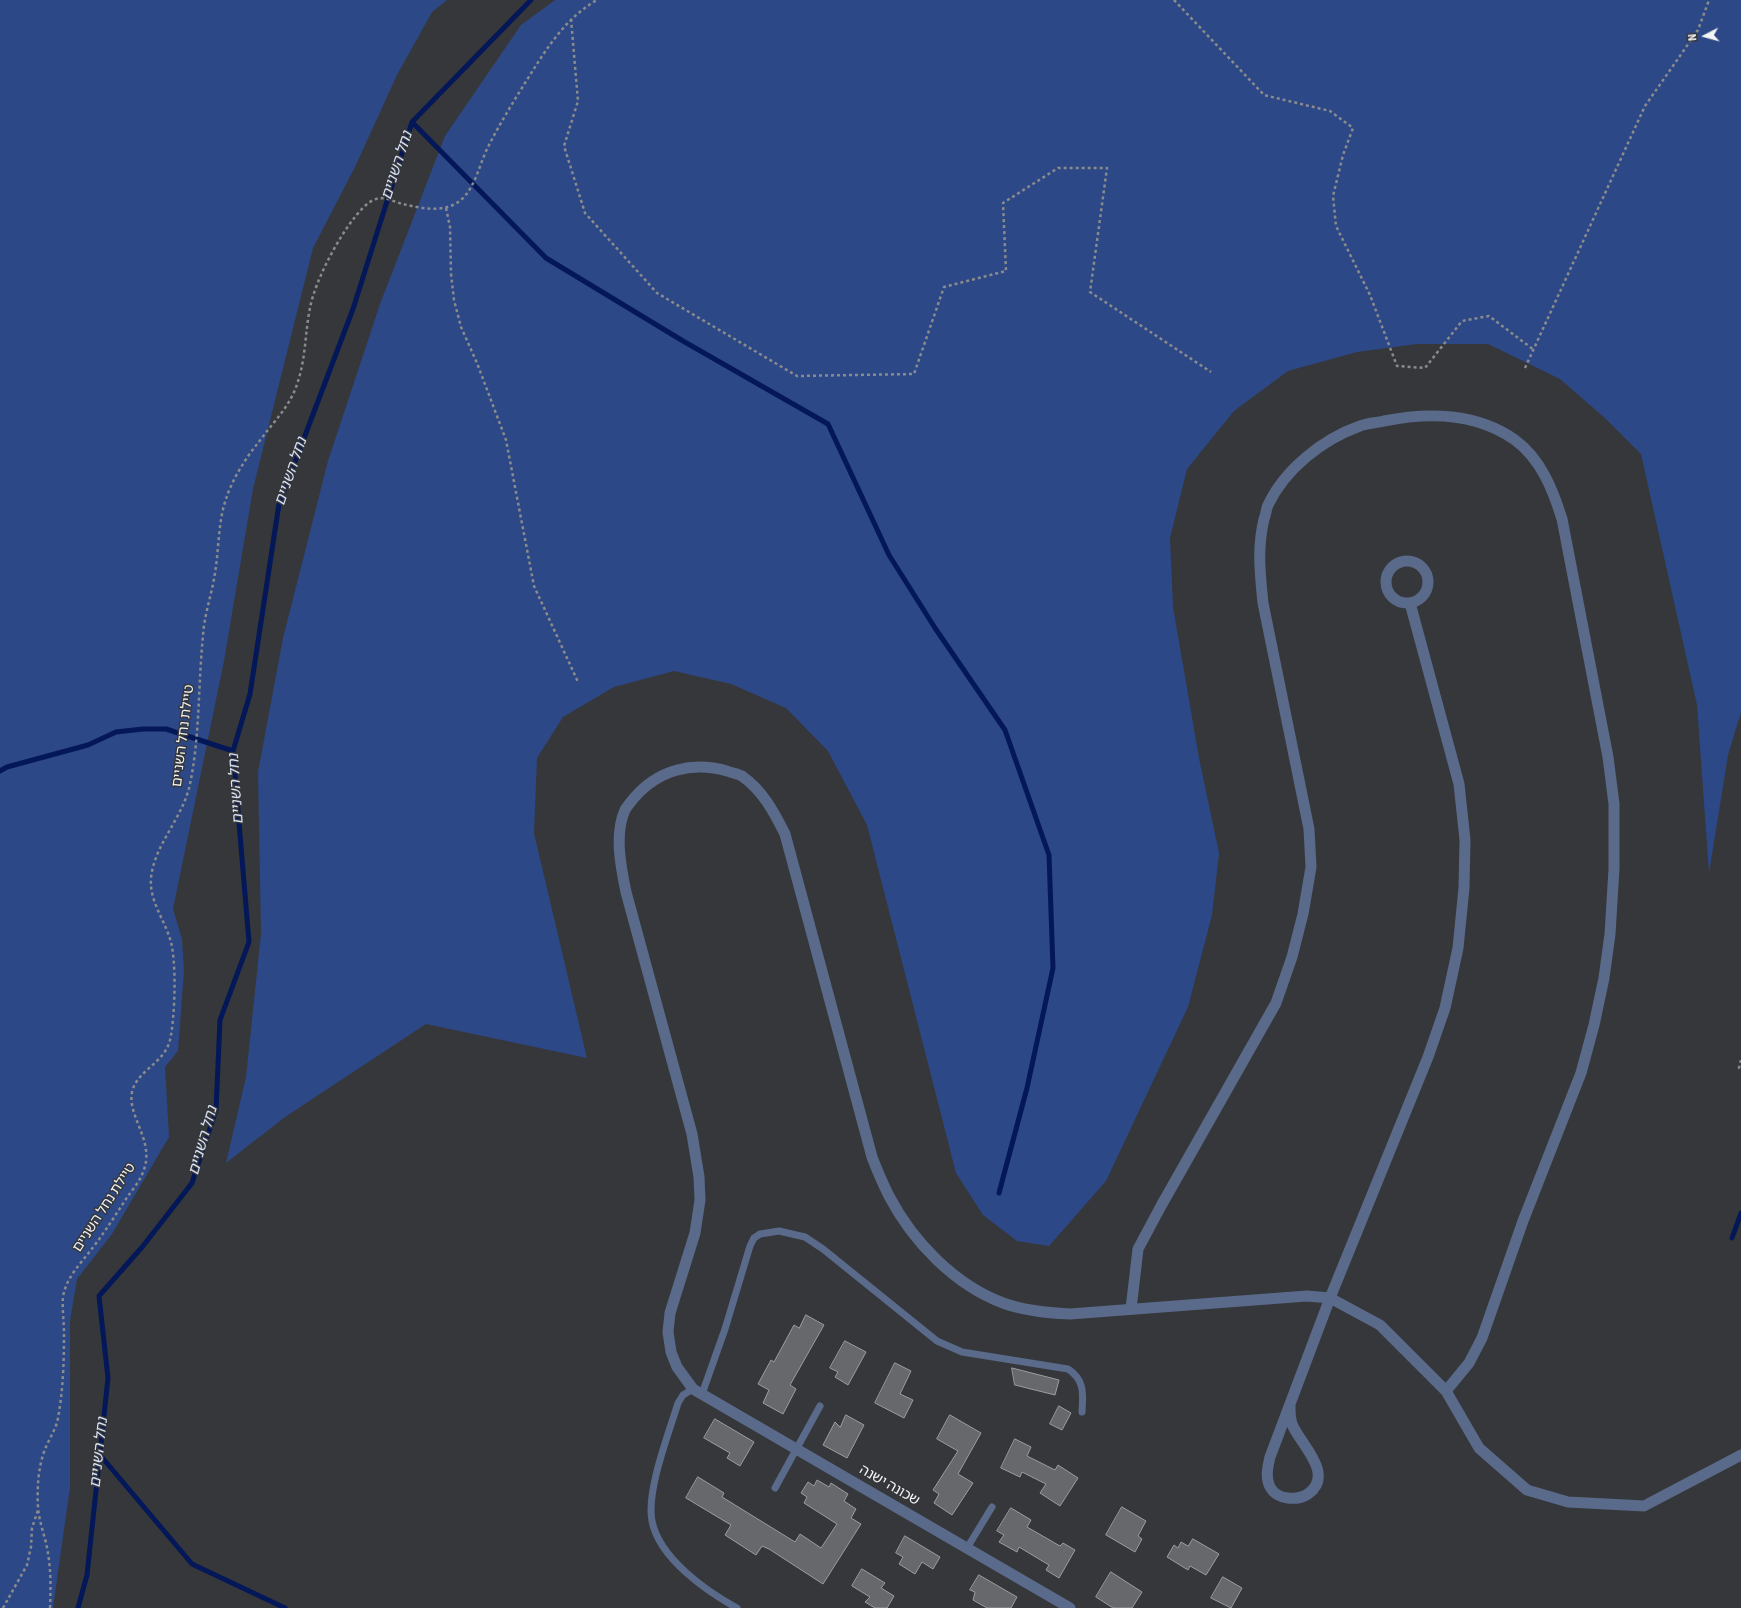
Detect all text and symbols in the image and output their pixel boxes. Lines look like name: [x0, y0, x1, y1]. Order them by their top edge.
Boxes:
north arrow: [1685, 16, 1725, 56]
text: N: [1685, 33, 1700, 42]
water label: נחל השניים: [378, 129, 418, 203]
water label: נחל השניים: [272, 436, 312, 508]
street label: טיילת נחל השניים: [169, 684, 199, 788]
water label: נחל השניים: [226, 753, 248, 825]
water label: נחל השניים: [186, 1104, 222, 1178]
street label: טיילת נחל השניים: [70, 1160, 140, 1256]
water label: נחל השניים: [87, 1417, 113, 1489]
street label: שכונה ישנה: [856, 1462, 922, 1510]

